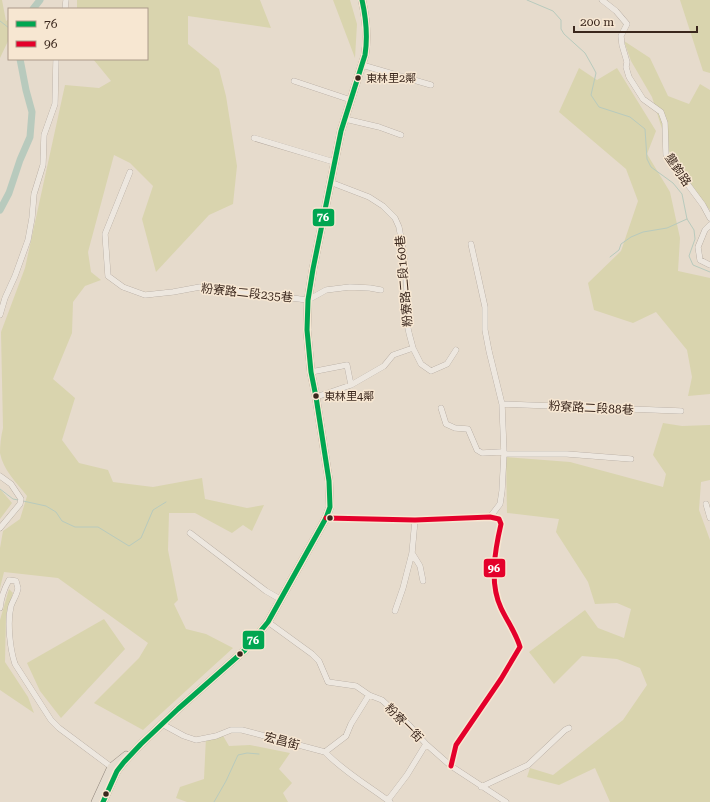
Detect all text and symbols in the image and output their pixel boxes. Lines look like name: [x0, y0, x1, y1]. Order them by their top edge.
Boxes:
legend: [8, 8, 148, 60]
scale bar: [574, 8, 697, 34]
text: 200 m: [580, 15, 614, 29]
text: 76: [44, 17, 58, 31]
text: 96: [44, 37, 58, 51]
place label: 東林里2鄰: [366, 72, 416, 85]
marker: 東林里2鄰: [353, 73, 363, 83]
street label: 壟鉤路: [662, 151, 694, 189]
line badge: 76: [312, 208, 335, 227]
text: 76: [317, 211, 329, 224]
street label: 粉寮路二段160巷: [393, 234, 415, 328]
street label: 粉寮路二段235巷: [200, 281, 294, 305]
place label: 東林里4鄰: [324, 390, 374, 403]
marker: 東林里4鄰: [311, 391, 321, 401]
street label: 粉寮路二段88巷: [548, 399, 634, 417]
unlabelled marker: [325, 513, 335, 523]
line badge: 96: [483, 558, 506, 578]
text: 96: [488, 562, 500, 575]
line badge: 76: [242, 630, 265, 650]
text: 76: [247, 634, 259, 647]
unlabelled marker: [235, 649, 245, 659]
street label: 粉寮一街: [382, 701, 426, 745]
street label: 宏昌街: [263, 730, 301, 752]
unlabelled marker: [101, 789, 111, 799]

